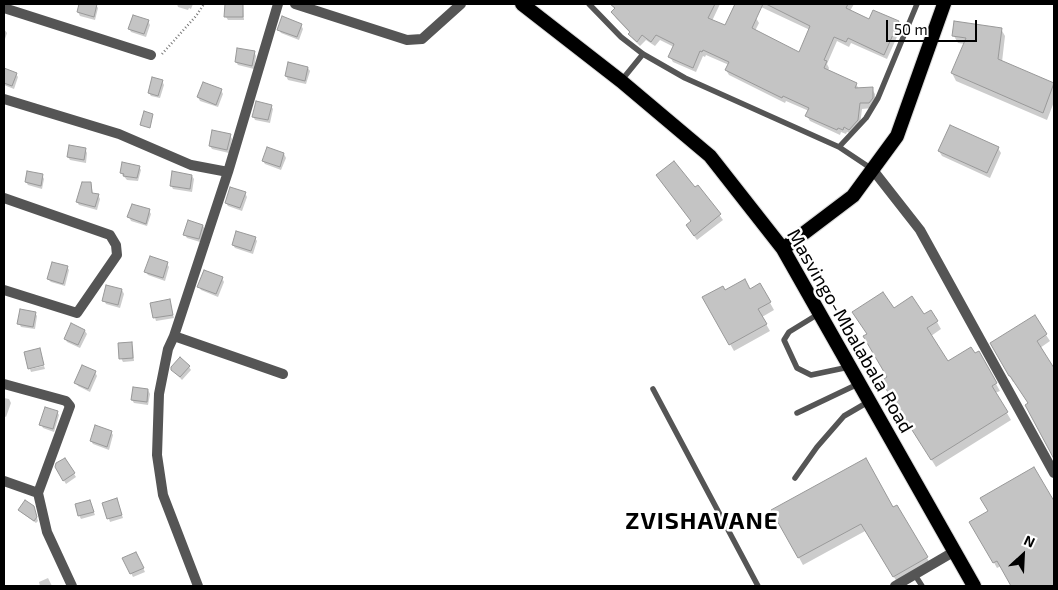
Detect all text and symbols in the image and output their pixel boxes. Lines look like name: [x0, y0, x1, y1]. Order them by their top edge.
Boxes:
scale bar: [888, 10, 979, 42]
text: 50 m: [894, 20, 928, 38]
street label: Masvingo-Mbalabala Road: [782, 225, 918, 437]
district label: ZVISHAVANE: [624, 507, 780, 535]
north arrow: [998, 530, 1048, 580]
text: N: [1021, 531, 1038, 551]

